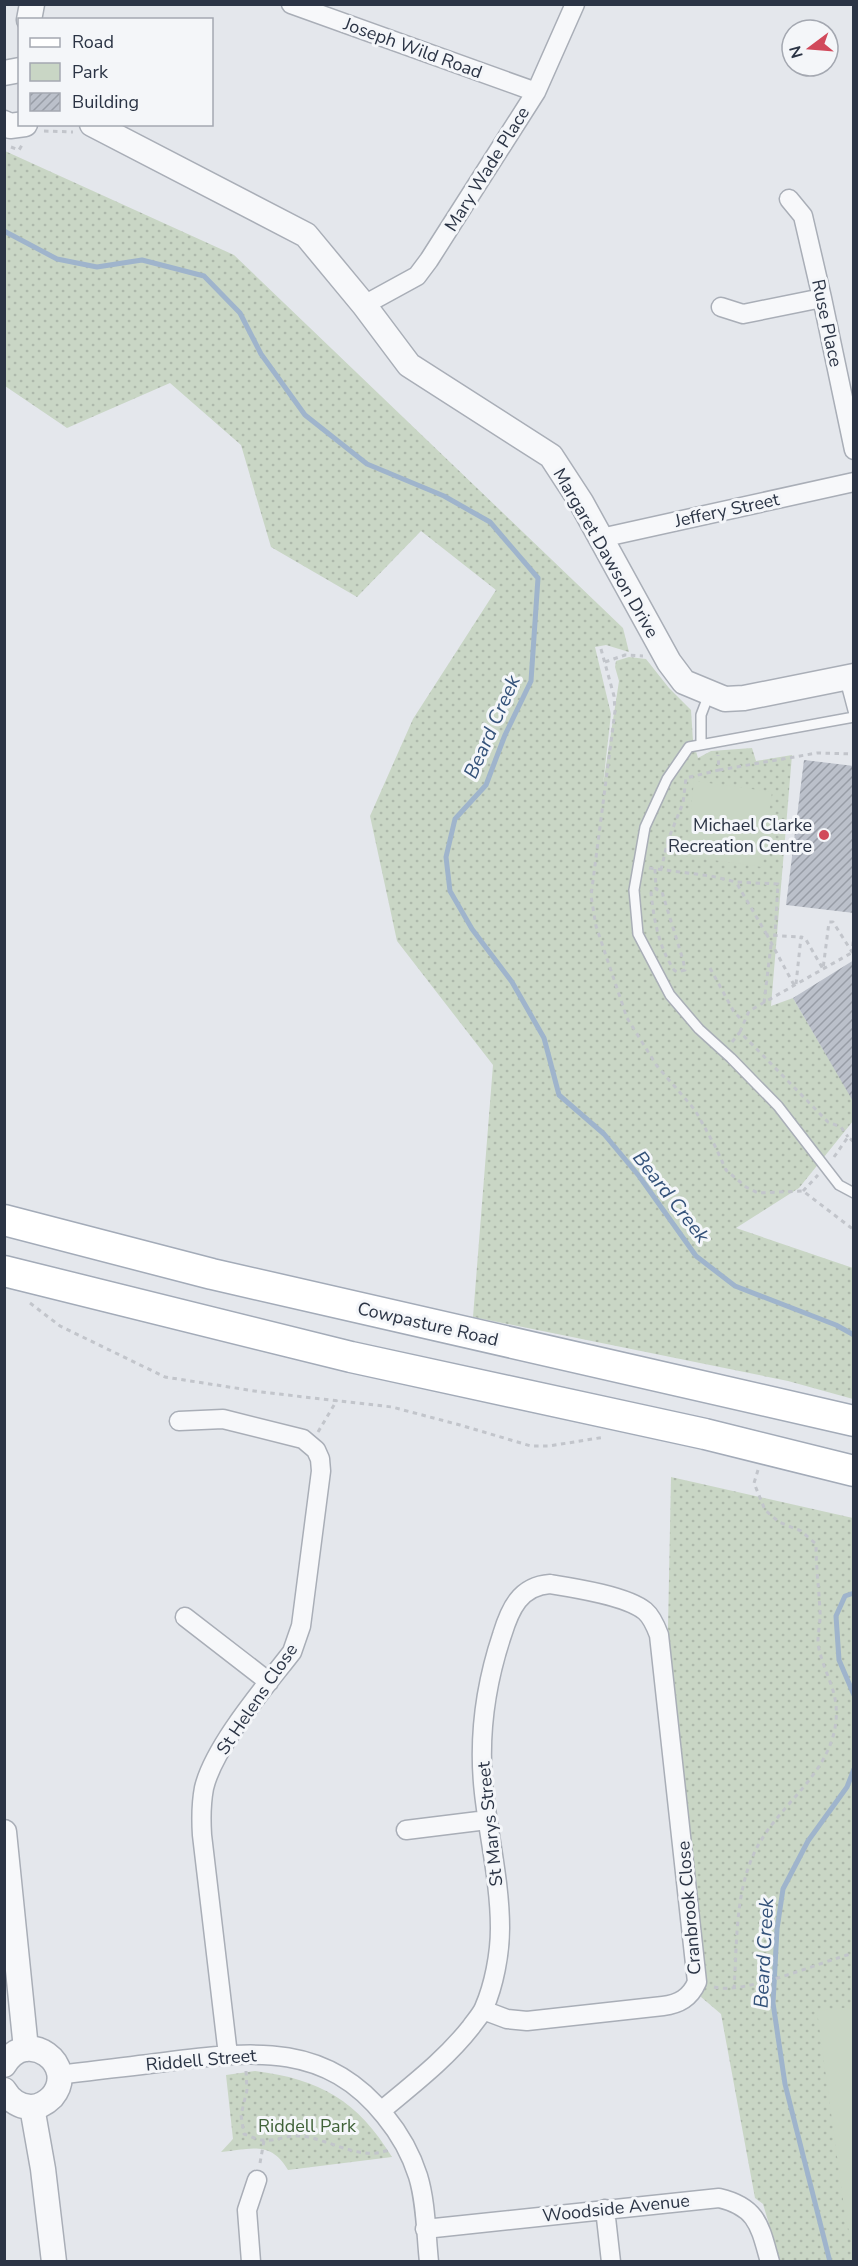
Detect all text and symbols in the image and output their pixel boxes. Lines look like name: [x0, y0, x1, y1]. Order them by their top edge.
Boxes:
street label: Joseph Wild Road: [340, 11, 486, 84]
legend: [18, 18, 213, 126]
north arrow: [780, 18, 840, 78]
text: Road: [72, 30, 114, 54]
text: N: [784, 43, 809, 61]
text: Park: [72, 60, 109, 84]
text: Building: [72, 90, 139, 114]
street label: Mary Wade Place: [439, 102, 535, 236]
street label: Ruse Place: [806, 277, 848, 369]
street label: Margaret Dawson Drive: [548, 464, 664, 642]
street label: Jeffery Street: [671, 487, 782, 533]
water label: Beard Creek: [457, 670, 527, 783]
place label: Michael Clarke Recreation Centre: [668, 813, 812, 858]
marker: Michael Clarke Recreation Centre: [817, 828, 831, 842]
water label: Beard Creek: [626, 1145, 716, 1250]
street label: Cowpasture Road: [355, 1296, 501, 1352]
street label: St Helens Close: [211, 1639, 303, 1759]
street label: St Marys Street: [471, 1760, 508, 1888]
street label: Cranbrook Close: [671, 1840, 707, 1976]
water label: Beard Creek: [748, 1896, 780, 2009]
street label: Riddell Street: [145, 2043, 258, 2077]
park label: Riddell Park: [258, 2114, 357, 2138]
street label: Woodside Avenue: [541, 2188, 691, 2228]

